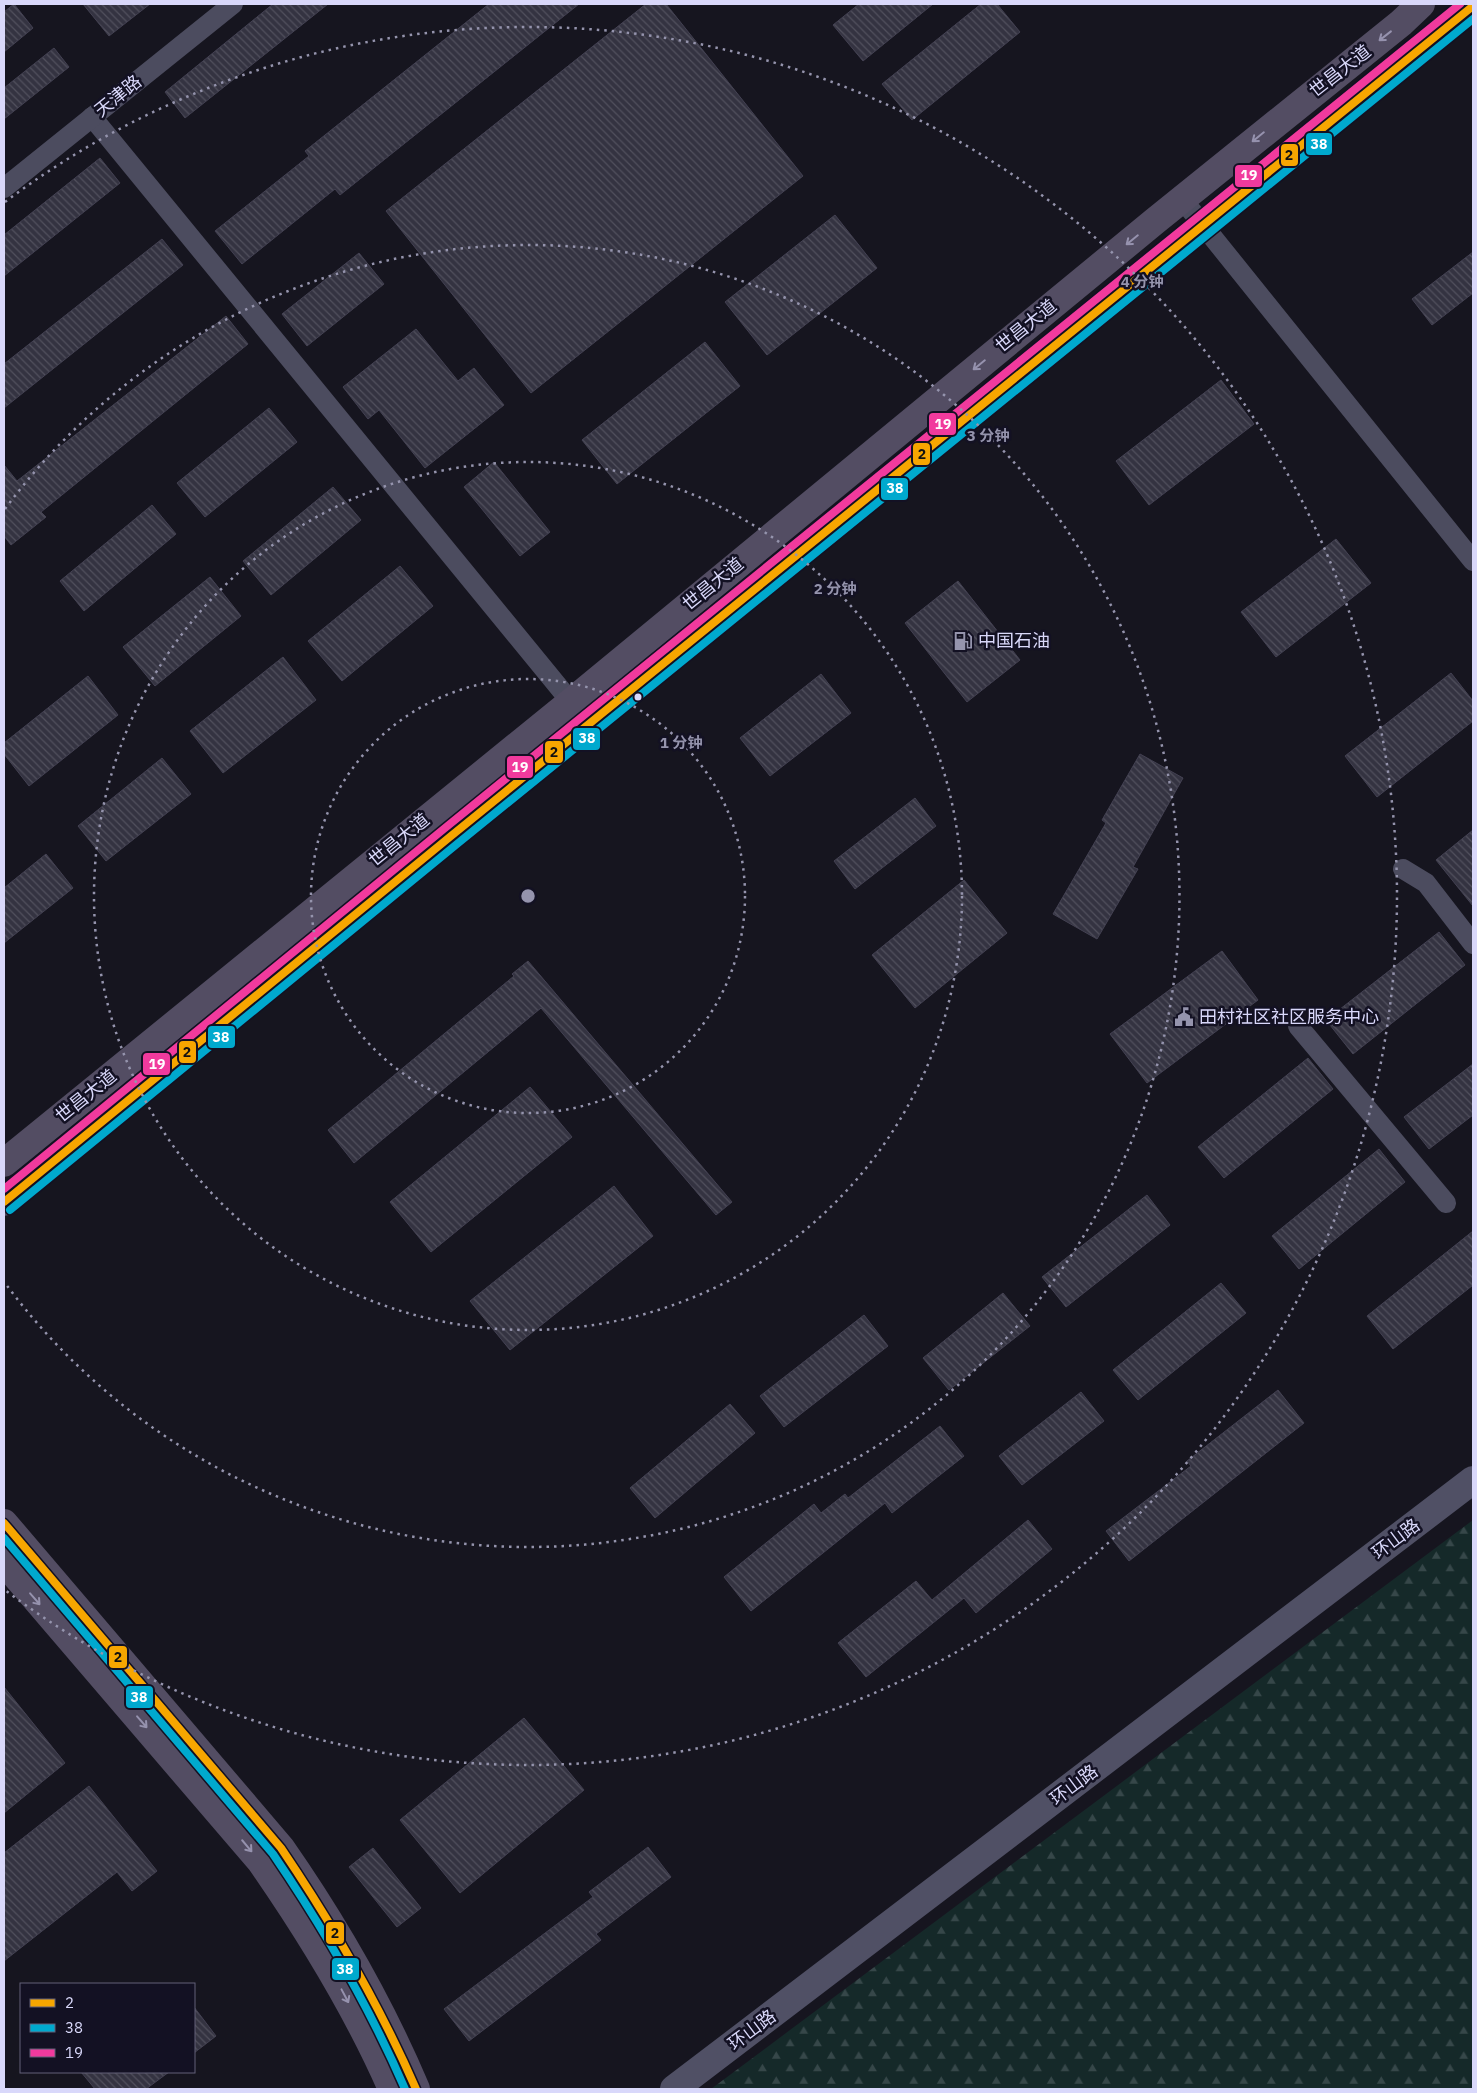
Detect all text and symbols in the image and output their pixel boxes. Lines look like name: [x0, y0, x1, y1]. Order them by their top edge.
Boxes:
one-way arrow: [1379, 30, 1392, 41]
street label: 世昌大道: [1304, 39, 1375, 102]
street label: 天津路: [89, 70, 146, 122]
one-way arrow: [1252, 132, 1265, 143]
line badge: 38: [1305, 132, 1333, 156]
text: 38: [1311, 135, 1327, 153]
line badge: 2: [1280, 143, 1299, 167]
text: 2: [1285, 146, 1293, 164]
line badge: 19: [1234, 164, 1263, 188]
text: 19: [1241, 166, 1257, 184]
one-way arrow: [1125, 234, 1138, 245]
text: 4 分钟: [1121, 272, 1163, 291]
street label: 世昌大道: [990, 294, 1061, 357]
one-way arrow: [973, 359, 986, 370]
line badge: 19: [928, 412, 957, 436]
text: 19: [935, 415, 951, 433]
text: 3 分钟: [967, 426, 1009, 445]
line badge: 2: [912, 442, 931, 466]
text: 2: [918, 445, 926, 463]
line badge: 38: [880, 477, 909, 501]
text: 38: [887, 479, 903, 497]
street label: 世昌大道: [677, 552, 748, 615]
text: 2 分钟: [814, 579, 856, 598]
place label: 中国石油: [978, 629, 1050, 652]
fuel station icon: 中国石油: [952, 630, 974, 652]
unlabelled marker: [633, 692, 643, 702]
line badge: 38: [572, 727, 601, 751]
text: 38: [579, 729, 595, 747]
text: 1 分钟: [660, 733, 702, 752]
line badge: 2: [544, 740, 564, 764]
text: 2: [550, 743, 558, 761]
line badge: 19: [506, 755, 534, 779]
text: 19: [512, 758, 528, 776]
street label: 世昌大道: [363, 808, 434, 871]
centre of rings: [519, 887, 537, 905]
place label: 田村社区社区服务中心: [1199, 1005, 1379, 1028]
public building icon: 田村社区社区服务中心: [1173, 1006, 1195, 1028]
line badge: 38: [207, 1025, 236, 1049]
text: 38: [213, 1028, 229, 1046]
line badge: 2: [178, 1040, 197, 1064]
text: 2: [183, 1043, 191, 1061]
line badge: 19: [142, 1052, 171, 1076]
text: 19: [149, 1055, 165, 1073]
street label: 世昌大道: [50, 1064, 121, 1127]
street label: 环山路: [1367, 1513, 1424, 1564]
one-way arrow: [30, 1592, 41, 1605]
line badge: 2: [108, 1645, 128, 1669]
text: 2: [114, 1648, 122, 1666]
line badge: 38: [125, 1685, 154, 1709]
text: 38: [131, 1688, 147, 1706]
one-way arrow: [136, 1715, 147, 1728]
street label: 环山路: [1045, 1759, 1102, 1810]
one-way arrow: [241, 1839, 252, 1852]
line badge: 2: [325, 1921, 345, 1945]
text: 2: [331, 1924, 339, 1942]
line badge: 38: [331, 1957, 360, 1981]
text: 38: [337, 1960, 353, 1978]
legend: [20, 1983, 195, 2073]
one-way arrow: [340, 1989, 350, 2004]
text: 2: [65, 1993, 74, 2012]
street label: 环山路: [723, 2004, 780, 2055]
text: 38: [65, 2018, 83, 2037]
text: 19: [65, 2043, 83, 2062]

